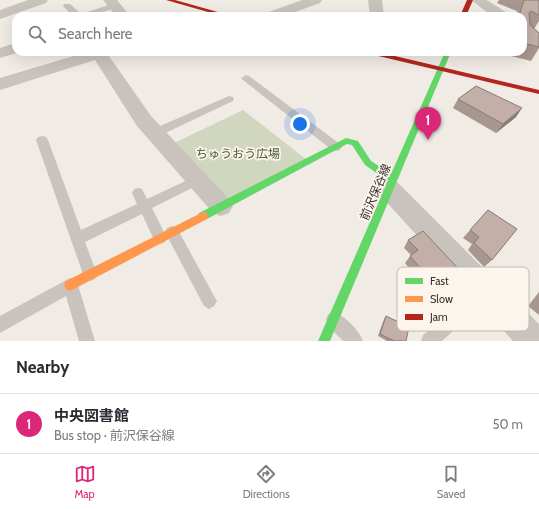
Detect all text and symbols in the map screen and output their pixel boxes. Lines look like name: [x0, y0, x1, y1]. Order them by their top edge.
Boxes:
search box: [12, 12, 527, 56]
icon: search: [26, 23, 48, 45]
text: Search here: [58, 25, 133, 43]
pin: 1: [415, 107, 441, 140]
your location: [290, 114, 310, 134]
park label: ちゅうおう広場: [196, 146, 280, 161]
street label: 前沢保谷線: [356, 161, 394, 223]
legend: [397, 267, 529, 331]
text: Fast: [430, 274, 449, 288]
text: Slow: [430, 292, 453, 306]
text: Jam: [429, 310, 448, 324]
text: Nearby: [16, 357, 69, 377]
text: 中央図書館: [54, 407, 129, 425]
text: 1: [27, 416, 31, 432]
text: 50 m: [493, 416, 523, 432]
text: Bus stop · 前沢保谷線: [54, 427, 175, 443]
tab: Map: [74, 463, 96, 501]
tab: Directions: [243, 463, 290, 501]
tab: Saved: [437, 463, 465, 501]

